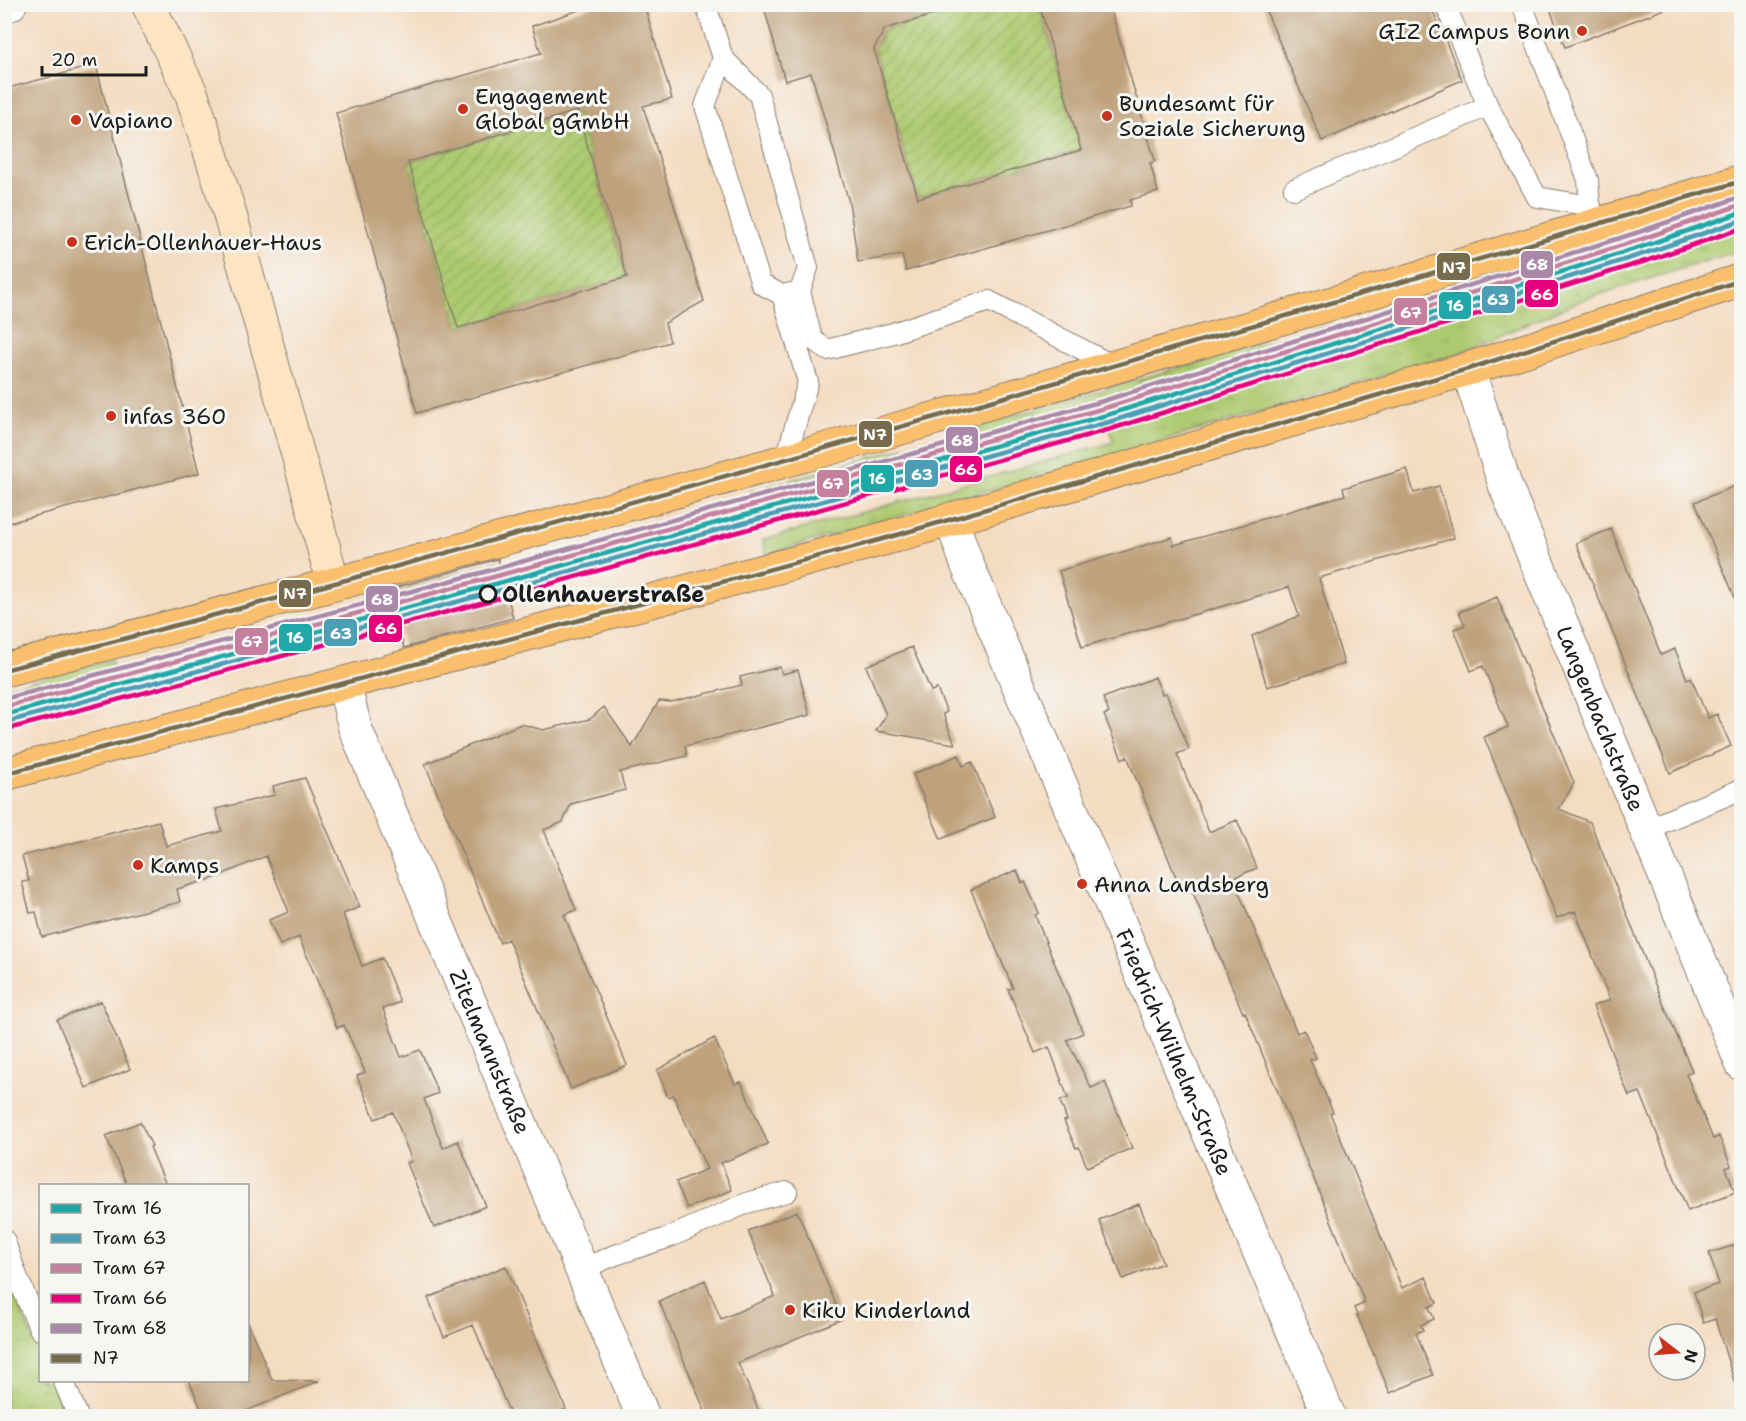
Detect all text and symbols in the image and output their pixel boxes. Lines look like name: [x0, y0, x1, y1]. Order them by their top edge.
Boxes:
place label: GIZ Campus Bonn: [1378, 17, 1570, 46]
marker: GIZ Campus Bonn: [1575, 24, 1589, 38]
scale bar: [42, 39, 146, 77]
text: 20 m: [51, 48, 97, 72]
place label: Engagement Global gGmbH: [475, 82, 630, 136]
place label: Bundesamt für Soziale Sicherung: [1119, 89, 1306, 143]
marker: Engagement Global gGmbH: [456, 102, 470, 116]
place label: Vapiano: [88, 106, 173, 135]
marker: Bundesamt für Soziale Sicherung: [1100, 109, 1114, 123]
marker: Vapiano: [69, 113, 83, 127]
place label: Erich-Ollenhauer-Haus: [84, 228, 322, 257]
marker: Erich-Ollenhauer-Haus: [65, 235, 79, 249]
line badge: 68: [1520, 250, 1554, 279]
line badge: N7: [1436, 252, 1471, 281]
text: 68: [1526, 254, 1548, 275]
text: N7: [1442, 257, 1466, 278]
line badge: 66: [1524, 279, 1559, 308]
text: 66: [1531, 284, 1553, 305]
line badge: 63: [1481, 285, 1516, 314]
text: 63: [1487, 289, 1509, 310]
line badge: 16: [1438, 291, 1472, 320]
text: 16: [1446, 295, 1464, 316]
line badge: 67: [1393, 297, 1428, 326]
text: 67: [1400, 302, 1422, 323]
place label: infas 360: [123, 402, 226, 431]
marker: infas 360: [104, 409, 118, 423]
line badge: N7: [858, 420, 893, 448]
text: N7: [863, 424, 887, 445]
line badge: 68: [945, 426, 979, 454]
text: 68: [951, 430, 973, 451]
line badge: 66: [949, 455, 983, 483]
line badge: 63: [904, 459, 939, 488]
text: 66: [955, 459, 977, 480]
line badge: 16: [860, 464, 895, 493]
text: 63: [911, 464, 933, 485]
text: 16: [868, 468, 886, 489]
line badge: 67: [816, 469, 850, 498]
text: 67: [822, 473, 844, 494]
line badge: N7: [278, 579, 312, 608]
place label: Ollenhauerstraße: [502, 580, 704, 609]
text: N7: [283, 583, 307, 604]
line badge: 68: [365, 585, 399, 613]
marker: Ollenhauerstraße: [479, 585, 497, 603]
text: 68: [371, 589, 393, 610]
line badge: 66: [368, 614, 403, 643]
line badge: 63: [323, 618, 358, 647]
text: 66: [375, 618, 397, 639]
street label: Langenbachstraße: [1549, 622, 1651, 816]
line badge: 16: [278, 623, 313, 652]
text: 63: [330, 623, 352, 644]
line badge: 67: [234, 627, 269, 656]
text: 16: [286, 627, 304, 648]
text: 67: [241, 631, 263, 652]
place label: Kamps: [150, 851, 219, 880]
marker: Kamps: [131, 858, 145, 872]
place label: Anna Landsberg: [1094, 870, 1269, 899]
marker: Anna Landsberg: [1075, 877, 1089, 891]
street label: Friedrich-Wilhelm-Straße: [1109, 924, 1239, 1180]
street label: Zitelmannstraße: [443, 965, 537, 1138]
legend: [39, 1184, 249, 1382]
text: Tram 16: [93, 1196, 162, 1220]
text: Tram 63: [93, 1226, 167, 1250]
text: Tram 67: [93, 1256, 166, 1280]
text: Tram 66: [93, 1286, 167, 1310]
place label: Kiku Kinderland: [802, 1296, 970, 1325]
marker: Kiku Kinderland: [783, 1303, 797, 1317]
text: Tram 68: [93, 1316, 167, 1340]
north arrow: [1647, 1322, 1707, 1382]
text: N7: [93, 1346, 119, 1370]
text: N: [1679, 1347, 1703, 1365]

